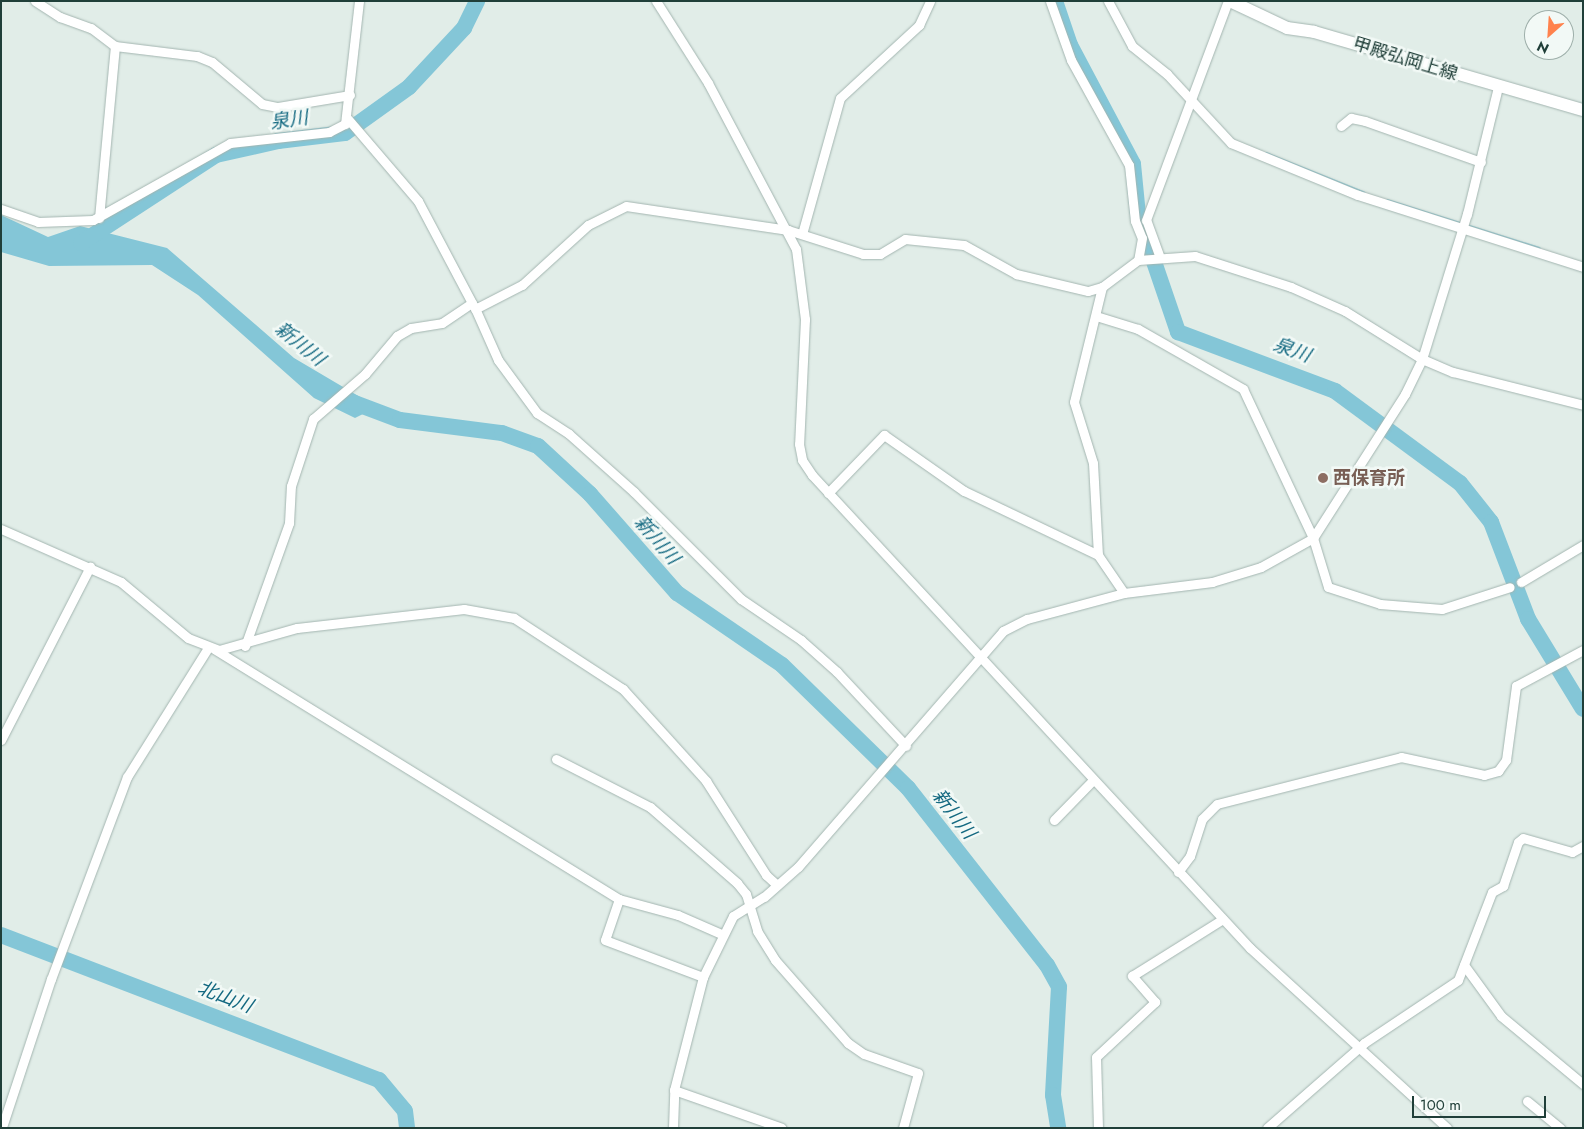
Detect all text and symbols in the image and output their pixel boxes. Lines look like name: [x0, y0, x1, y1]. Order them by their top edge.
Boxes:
north arrow: [1524, 10, 1574, 60]
street label: 甲殿弘岡上線: [1350, 33, 1460, 85]
text: N: [1533, 36, 1552, 59]
water label: 泉川: [269, 106, 309, 134]
water label: 新川川: [271, 317, 329, 371]
water label: 泉川: [1270, 333, 1314, 367]
place label: 西保育所: [1333, 467, 1405, 489]
marker: 西保育所: [1317, 472, 1329, 484]
water label: 新川川: [630, 511, 684, 569]
water label: 新川川: [927, 785, 981, 843]
water label: 北山川: [194, 976, 256, 1018]
scale bar: [1414, 1086, 1548, 1118]
text: 100 m: [1420, 1094, 1461, 1116]

